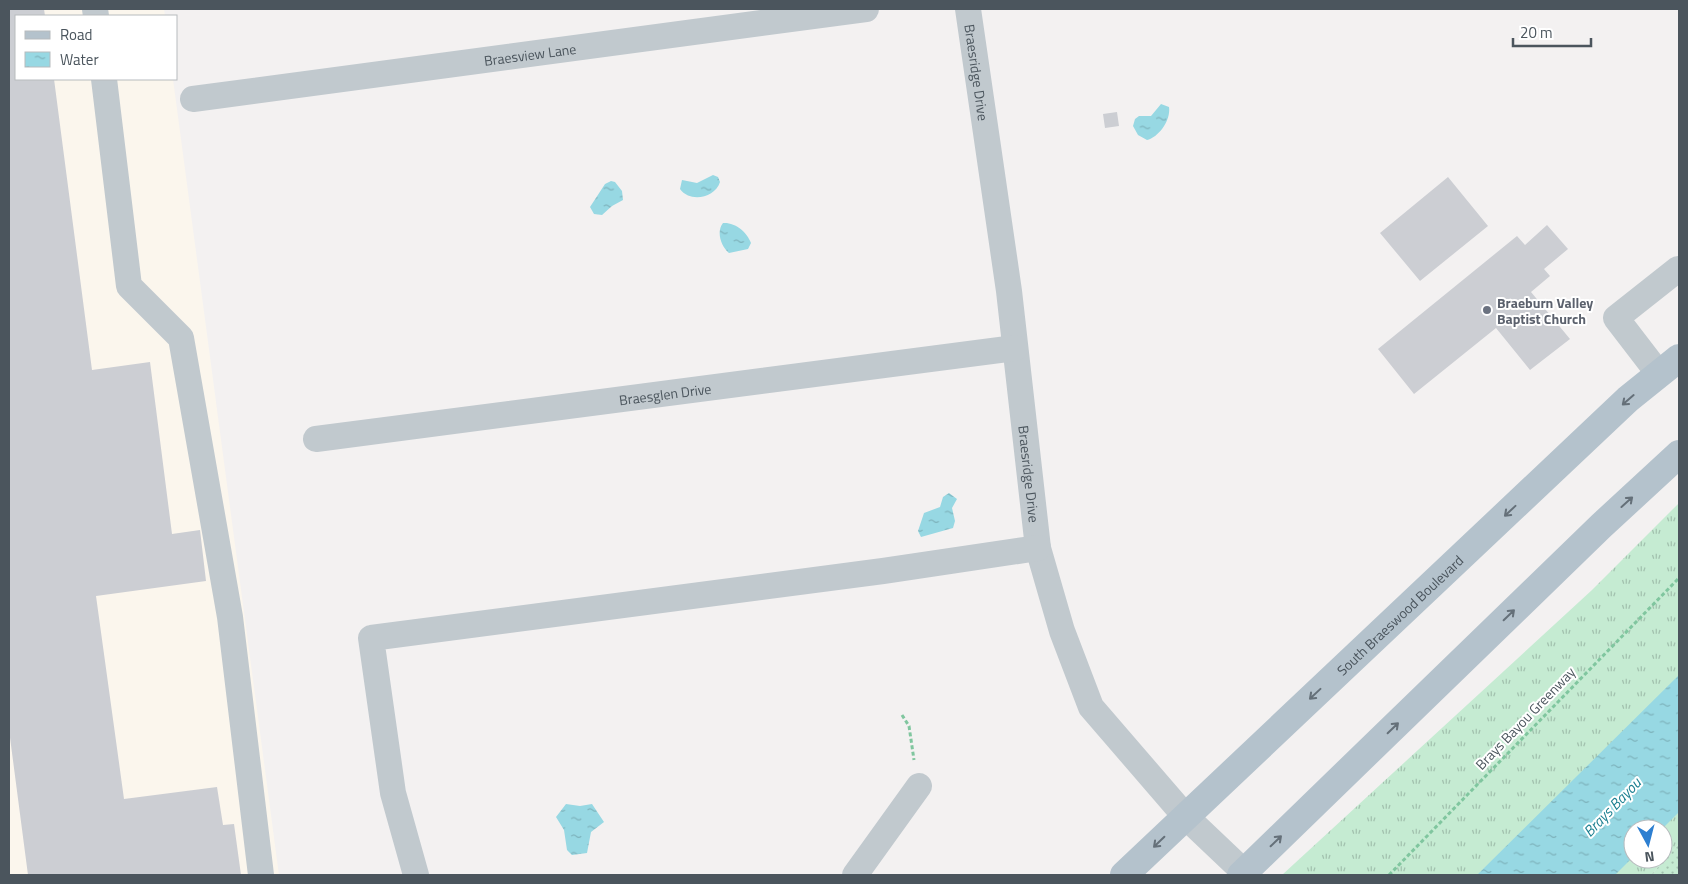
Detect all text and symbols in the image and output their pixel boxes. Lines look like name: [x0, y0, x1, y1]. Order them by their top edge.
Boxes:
legend: [15, 15, 178, 80]
scale bar: [1513, 15, 1590, 47]
text: 20 m: [1520, 21, 1553, 44]
text: Road: [60, 23, 92, 46]
street label: Braesridge Drive: [960, 23, 995, 122]
street label: Braesview Lane: [483, 37, 577, 70]
text: Water: [60, 48, 99, 71]
place label: Braeburn Valley Baptist Church: [1497, 292, 1593, 329]
marker: Braeburn Valley Baptist Church: [1481, 304, 1493, 316]
street label: Braesglen Drive: [618, 377, 712, 410]
one-way arrow: [1622, 394, 1635, 405]
street label: Braesridge Drive: [1014, 424, 1046, 523]
one-way arrow: [1620, 497, 1633, 508]
one-way arrow: [1503, 505, 1516, 517]
street label: South Braeswood Boulevard: [1331, 550, 1468, 680]
one-way arrow: [1503, 609, 1516, 621]
street label: Brays Bayou Greenway: [1470, 662, 1580, 774]
one-way arrow: [1308, 688, 1321, 700]
one-way arrow: [1387, 722, 1399, 734]
water label: Brays Bayou: [1578, 771, 1647, 842]
north arrow: [1623, 819, 1673, 869]
one-way arrow: [1270, 835, 1283, 847]
one-way arrow: [1152, 836, 1165, 848]
text: N: [1644, 846, 1656, 868]

